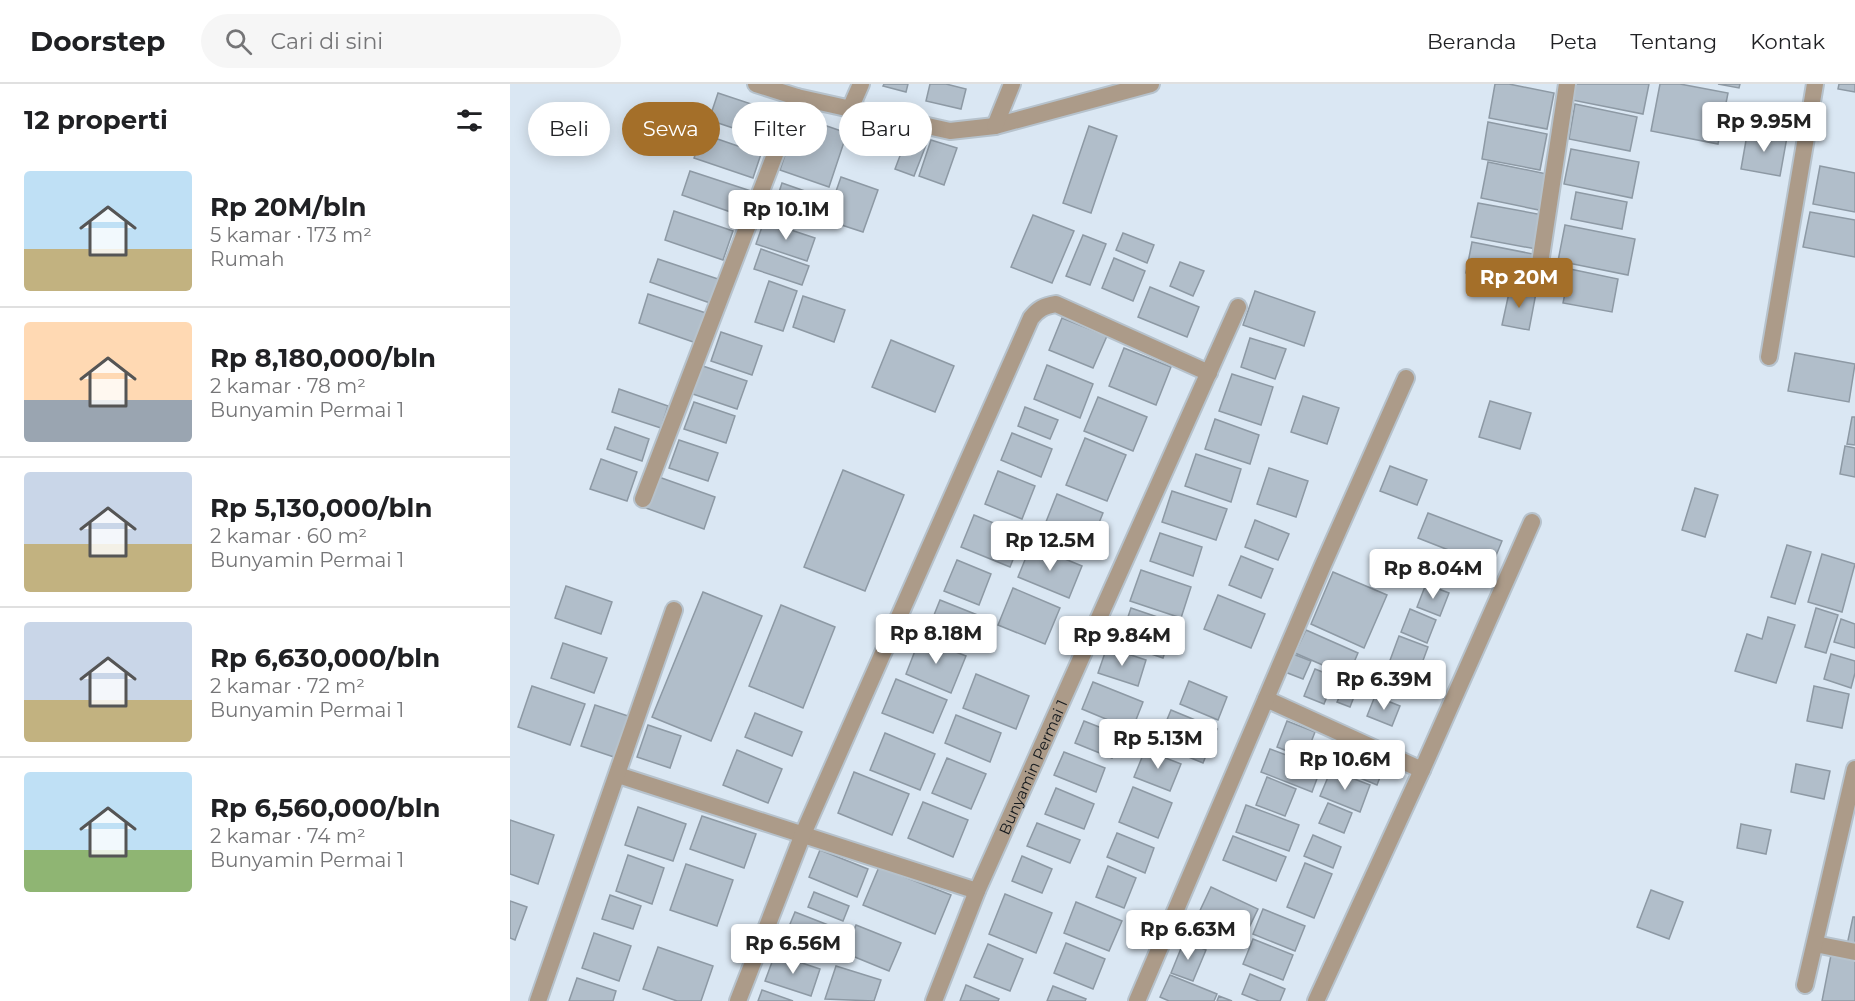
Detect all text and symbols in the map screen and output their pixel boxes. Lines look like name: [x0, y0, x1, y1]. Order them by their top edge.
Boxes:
search box: [201, 14, 621, 68]
text: Doorstep: [30, 24, 165, 58]
icon: search: [222, 25, 255, 58]
text: Cari di sini: [270, 28, 383, 55]
text: Beranda: [1427, 29, 1516, 54]
text: Peta: [1549, 29, 1597, 54]
text: Tentang: [1630, 29, 1717, 54]
text: Kontak: [1750, 29, 1825, 54]
chip: Beli: [528, 102, 610, 156]
chip: Sewa: [622, 102, 720, 156]
chip: Filter: [732, 102, 827, 156]
chip: Baru: [839, 102, 932, 156]
pin: Rp 9.95M: [1702, 102, 1826, 153]
text: 12 properti: [24, 104, 168, 136]
icon: filters: [453, 104, 486, 137]
text: Rp 9.95M: [1716, 109, 1812, 133]
pin: Rp 10.1M: [724, 190, 848, 241]
text: Rp 20M/bln: [210, 191, 367, 223]
icon: home: [72, 195, 144, 267]
text: Rp 10.1M: [742, 197, 830, 221]
text: 5 kamar · 173 m²: [210, 223, 372, 247]
text: Rumah: [210, 247, 284, 271]
pin: Rp 20M: [1470, 258, 1568, 309]
text: Rp 20M: [1480, 265, 1558, 289]
text: Rp 8,180,000/bln: [210, 342, 436, 374]
icon: home: [72, 346, 144, 418]
text: 2 kamar · 78 m²: [210, 374, 366, 398]
text: Bunyamin Permai 1: [210, 398, 404, 422]
text: Rp 5,130,000/bln: [210, 492, 432, 524]
icon: home: [72, 496, 144, 568]
pin: Rp 12.5M: [988, 521, 1112, 572]
text: 2 kamar · 60 m²: [210, 524, 367, 548]
text: Rp 12.5M: [1005, 528, 1095, 552]
text: Bunyamin Permai 1: [210, 548, 404, 572]
pin: Rp 8.04M: [1371, 549, 1495, 600]
text: Rp 8.04M: [1384, 556, 1483, 580]
pin: Rp 8.18M: [874, 614, 998, 665]
pin: Rp 9.84M: [1060, 616, 1184, 667]
text: Rp 8.18M: [890, 621, 982, 645]
text: Rp 9.84M: [1073, 623, 1171, 647]
text: Rp 6,630,000/bln: [210, 642, 440, 674]
icon: home: [72, 646, 144, 718]
pin: Rp 6.39M: [1322, 660, 1446, 711]
text: Rp 6.39M: [1336, 667, 1432, 691]
text: 2 kamar · 72 m²: [210, 674, 365, 698]
street label: Bunyamin Permai 1: [994, 697, 1071, 837]
text: Bunyamin Permai 1: [210, 698, 404, 722]
pin: Rp 5.13M: [1096, 719, 1220, 770]
text: Rp 5.13M: [1113, 726, 1203, 750]
pin: Rp 10.6M: [1283, 740, 1407, 791]
text: Rp 10.6M: [1299, 747, 1391, 771]
text: Rp 6,560,000/bln: [210, 792, 441, 824]
icon: home: [72, 796, 144, 868]
text: 2 kamar · 74 m²: [210, 824, 365, 848]
text: Bunyamin Permai 1: [210, 848, 404, 872]
pin: Rp 6.63M: [1126, 910, 1250, 961]
text: Rp 6.63M: [1140, 917, 1236, 941]
pin: Rp 6.56M: [731, 924, 855, 975]
text: Rp 6.56M: [745, 931, 841, 955]

